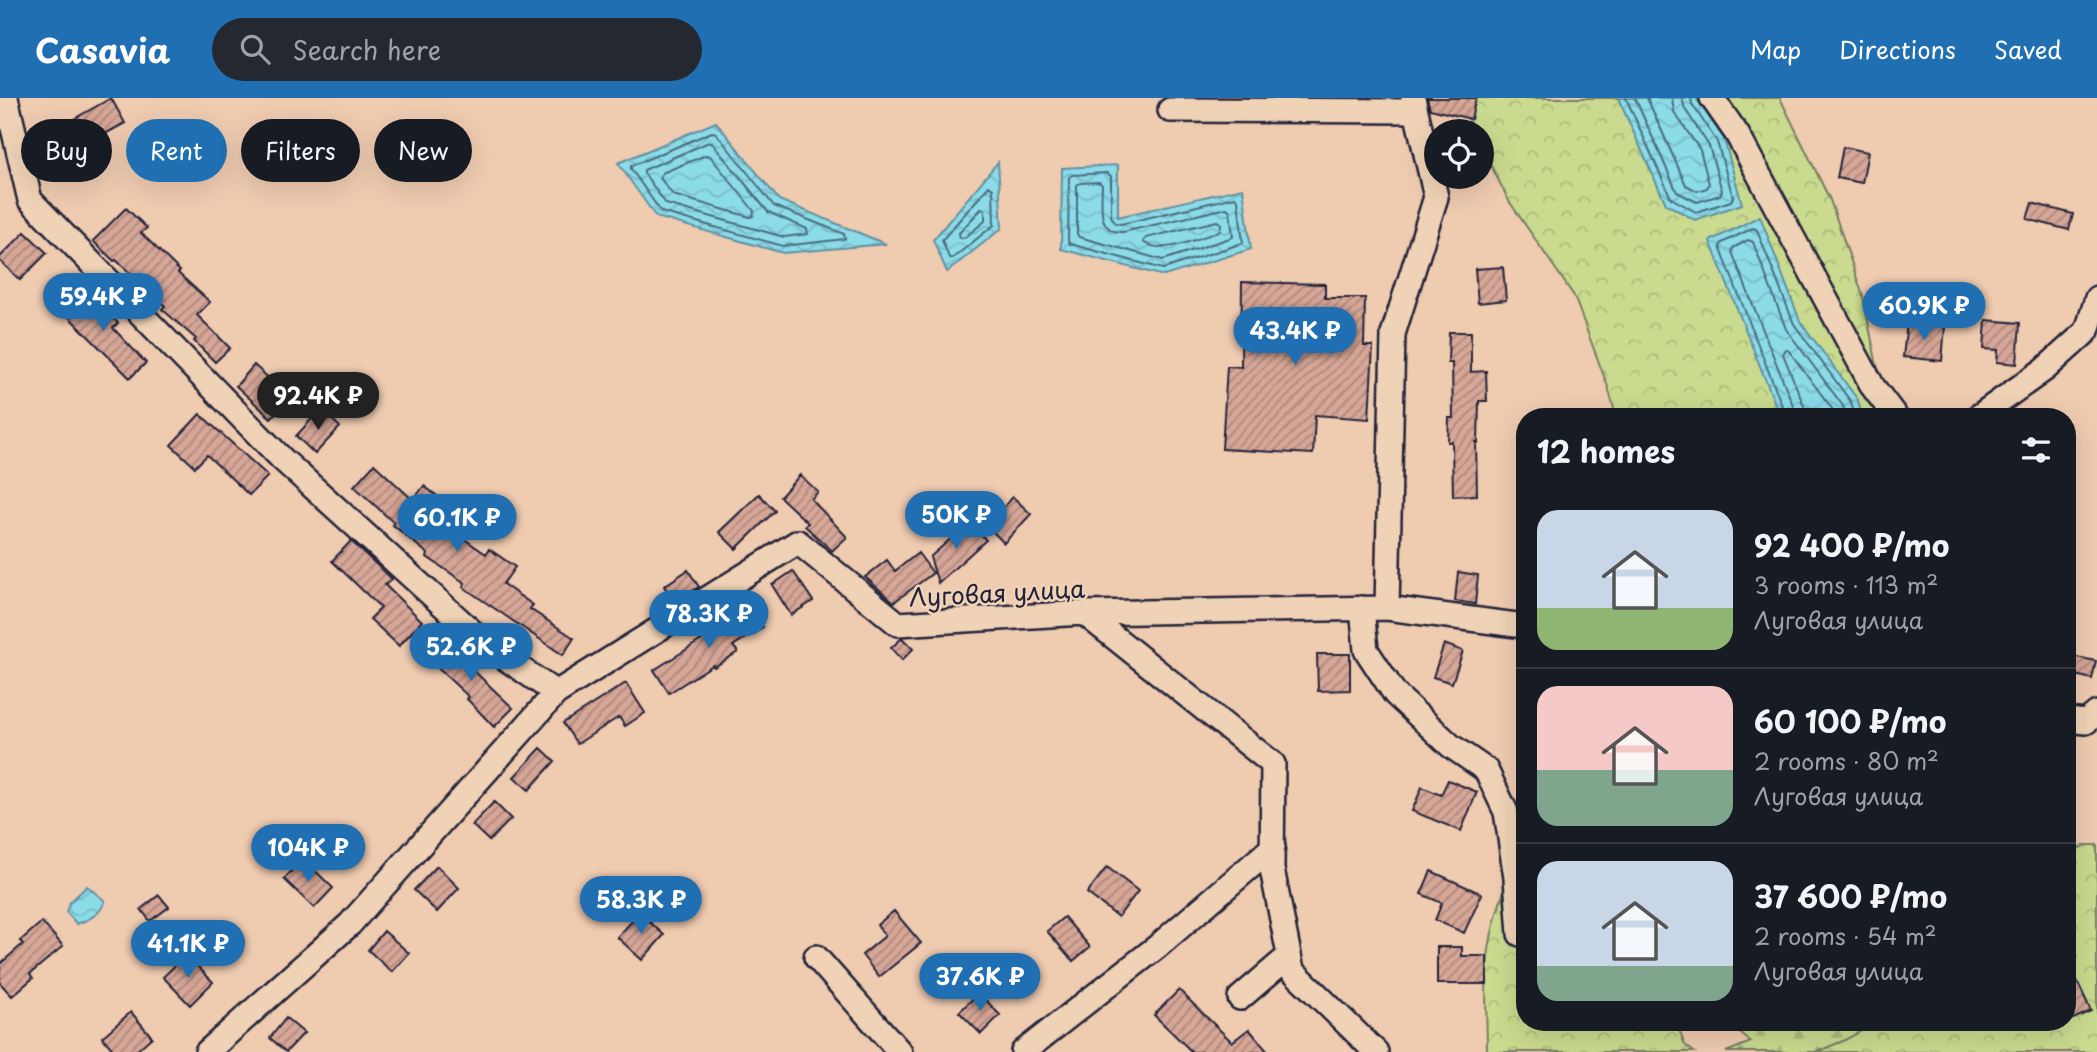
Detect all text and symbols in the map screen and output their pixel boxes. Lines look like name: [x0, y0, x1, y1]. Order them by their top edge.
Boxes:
search box: [212, 18, 702, 81]
text: Casavia: [35, 24, 170, 74]
icon: search: [236, 30, 274, 68]
text: Search here: [292, 30, 441, 69]
text: Map: [1750, 31, 1801, 67]
text: Directions: [1839, 31, 1956, 67]
text: Saved: [1994, 31, 2062, 67]
chip: Buy: [21, 119, 112, 182]
chip: Rent: [126, 119, 227, 182]
chip: Filters: [241, 119, 360, 182]
chip: New: [374, 119, 472, 182]
map controls: [1424, 119, 1494, 189]
button: locate: [1424, 119, 1494, 189]
pin: 59.4K ₽: [38, 274, 168, 333]
text: 59.4K ₽: [59, 278, 147, 313]
pin: 60.9K ₽: [1859, 282, 1989, 342]
text: 60.9K ₽: [1879, 287, 1970, 322]
pin: 43.4K ₽: [1230, 308, 1360, 367]
text: 43.4K ₽: [1250, 312, 1340, 347]
pin: 92.4K ₽: [253, 372, 383, 432]
text: 92.4K ₽: [273, 377, 363, 412]
text: 12 homes: [1537, 428, 1675, 473]
icon: filters: [2017, 431, 2055, 469]
pin: 50K ₽: [907, 491, 1005, 551]
pin: 60.1K ₽: [392, 494, 522, 554]
text: 50K ₽: [921, 496, 991, 531]
text: 60.1K ₽: [414, 499, 500, 534]
text: 92 400 ₽/mo: [1754, 522, 1949, 567]
icon: home: [1593, 538, 1677, 622]
text: 3 rooms · 113 m²: [1754, 567, 1938, 602]
street label: Луговая улица: [908, 569, 1086, 615]
pin: 78.3K ₽: [644, 590, 774, 650]
text: 78.3K ₽: [665, 595, 753, 630]
text: Луговая улица: [1754, 602, 1923, 637]
pin: 52.6K ₽: [406, 624, 536, 683]
text: 52.6K ₽: [426, 628, 516, 663]
text: 60 100 ₽/mo: [1754, 698, 1946, 743]
icon: home: [1593, 714, 1677, 798]
text: 2 rooms · 80 m²: [1754, 743, 1939, 778]
text: Луговая улица: [1754, 778, 1923, 813]
pin: 104K ₽: [251, 824, 365, 884]
text: 104K ₽: [267, 829, 349, 864]
text: 37 600 ₽/mo: [1754, 873, 1947, 918]
pin: 58.3K ₽: [576, 876, 706, 936]
text: 58.3K ₽: [596, 881, 686, 916]
icon: home: [1593, 889, 1677, 973]
text: 2 rooms · 54 m²: [1754, 918, 1937, 953]
pin: 41.1K ₽: [123, 920, 253, 980]
text: 41.1K ₽: [147, 925, 229, 960]
text: Луговая улица: [1754, 953, 1923, 988]
pin: 37.6K ₽: [915, 954, 1045, 1013]
text: 37.6K ₽: [935, 958, 1025, 993]

